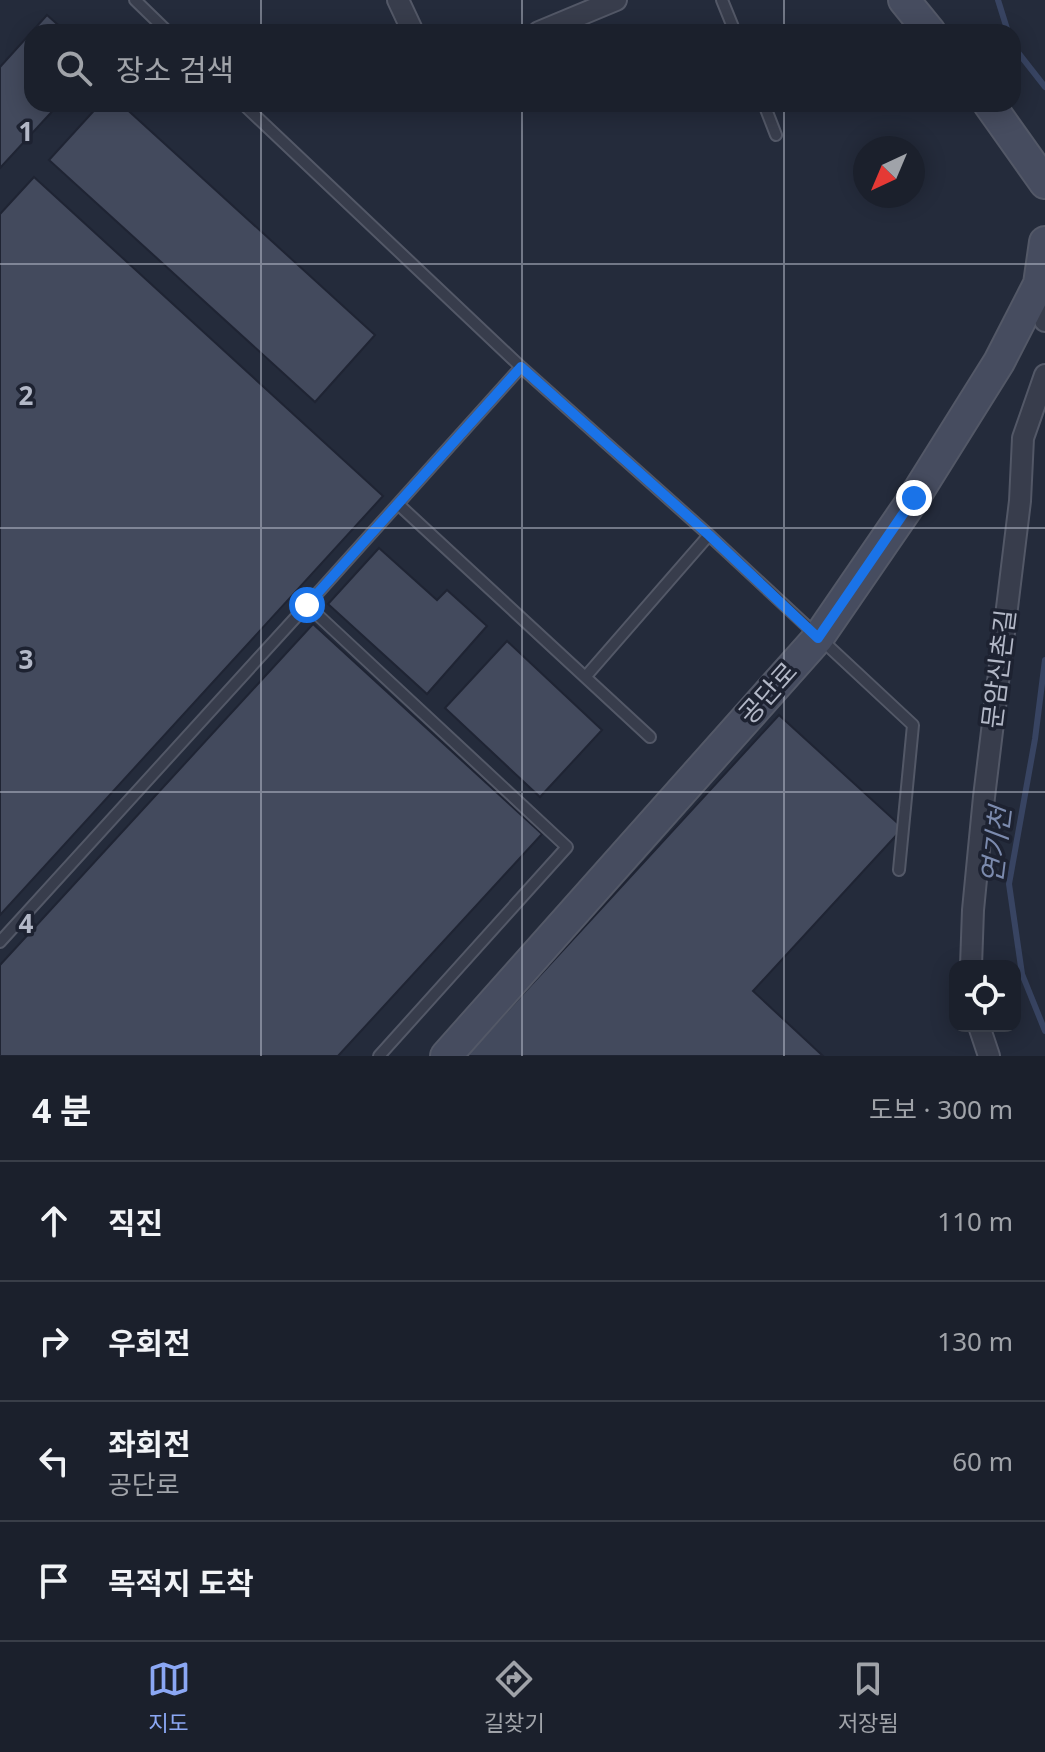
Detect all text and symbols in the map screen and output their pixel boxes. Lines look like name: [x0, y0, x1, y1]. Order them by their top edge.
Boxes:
search box: [24, 24, 1021, 112]
icon: search: [52, 46, 96, 90]
text: 장소 검색: [116, 49, 234, 90]
text: 1: [19, 113, 33, 149]
north arrow: [853, 136, 925, 208]
text: 2: [19, 377, 34, 413]
route end: [896, 480, 932, 516]
route start: [289, 587, 325, 623]
street label: 문암신촌길: [973, 607, 1023, 730]
text: 3: [19, 641, 33, 677]
street label: 공단로: [730, 654, 805, 731]
water label: 연기천: [971, 801, 1019, 886]
text: 4: [19, 905, 34, 941]
map controls: [949, 960, 1021, 1032]
button: locate: [949, 960, 1021, 1032]
text: 4 분: [32, 1087, 92, 1133]
text: 도보 · 300 m: [869, 1091, 1013, 1127]
icon: ahead: [32, 1199, 76, 1243]
text: 직진: [108, 1202, 163, 1243]
text: 110 m: [937, 1203, 1013, 1239]
icon: right: [32, 1319, 76, 1363]
text: 우회전: [108, 1322, 191, 1363]
text: 130 m: [937, 1323, 1013, 1359]
text: 좌회전: [108, 1423, 191, 1464]
icon: left: [32, 1439, 76, 1483]
text: 60 m: [952, 1443, 1013, 1479]
text: 공단로: [108, 1466, 180, 1502]
icon: arrive: [32, 1559, 76, 1603]
text: 목적지 도착: [108, 1562, 254, 1603]
tab: 지도: [147, 1657, 191, 1737]
tab: 길찾기: [484, 1657, 544, 1737]
tab: 저장됨: [838, 1657, 898, 1737]

